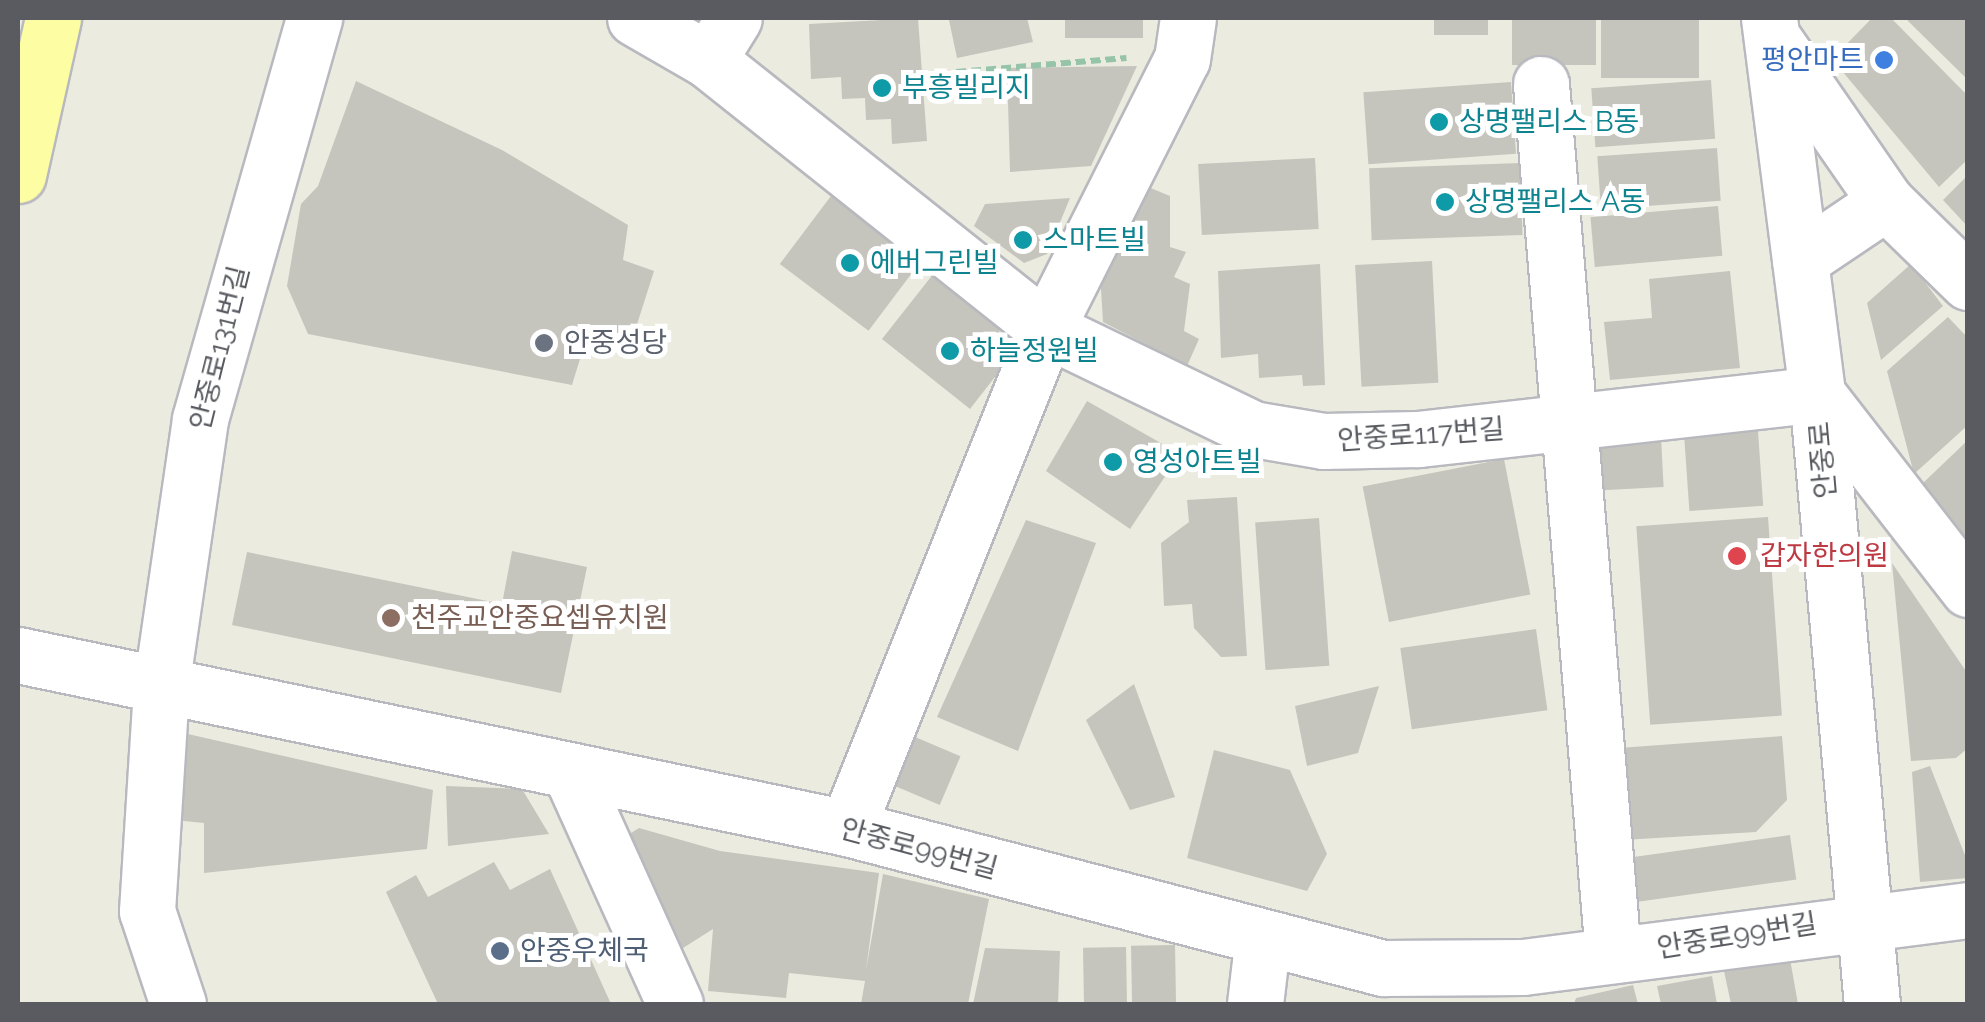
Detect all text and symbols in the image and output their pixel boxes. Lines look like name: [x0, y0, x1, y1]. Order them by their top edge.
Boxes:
place label: 평안마트: [1761, 43, 1864, 77]
marker: 평안마트: [1873, 49, 1895, 71]
place label: 부흥빌리지: [902, 71, 1031, 105]
marker: 부흥빌리지: [871, 77, 893, 99]
place label: 상명팰리스 B동: [1459, 105, 1639, 139]
marker: 상명팰리스 B동: [1428, 111, 1450, 133]
place label: 상명팰리스 A동: [1465, 185, 1646, 219]
marker: 상명팰리스 A동: [1434, 191, 1456, 213]
place label: 스마트빌: [1043, 223, 1146, 257]
marker: 스마트빌: [1012, 229, 1034, 251]
place label: 에버그린빌: [870, 246, 999, 280]
marker: 에버그린빌: [839, 252, 861, 274]
street label: 안중로131번길: [183, 263, 257, 433]
place label: 안중성당: [564, 326, 667, 360]
marker: 안중성당: [533, 332, 555, 354]
place label: 하늘정원빌: [970, 334, 1099, 368]
marker: 하늘정원빌: [939, 340, 961, 362]
street label: 안중로117번길: [1336, 412, 1506, 458]
street label: 안중로: [1803, 420, 1843, 500]
place label: 영성아트빌: [1133, 445, 1262, 479]
marker: 영성아트빌: [1102, 451, 1124, 473]
place label: 갑자한의원: [1760, 539, 1889, 573]
marker: 갑자한의원: [1724, 543, 1750, 569]
place label: 천주교안중요셉유치원: [411, 601, 669, 635]
marker: 천주교안중요셉유치원: [380, 607, 402, 629]
street label: 안중로99번길: [837, 812, 1001, 886]
street label: 안중로99번길: [1655, 907, 1819, 965]
place label: 안중우체국: [520, 934, 649, 968]
marker: 안중우체국: [489, 940, 511, 962]

